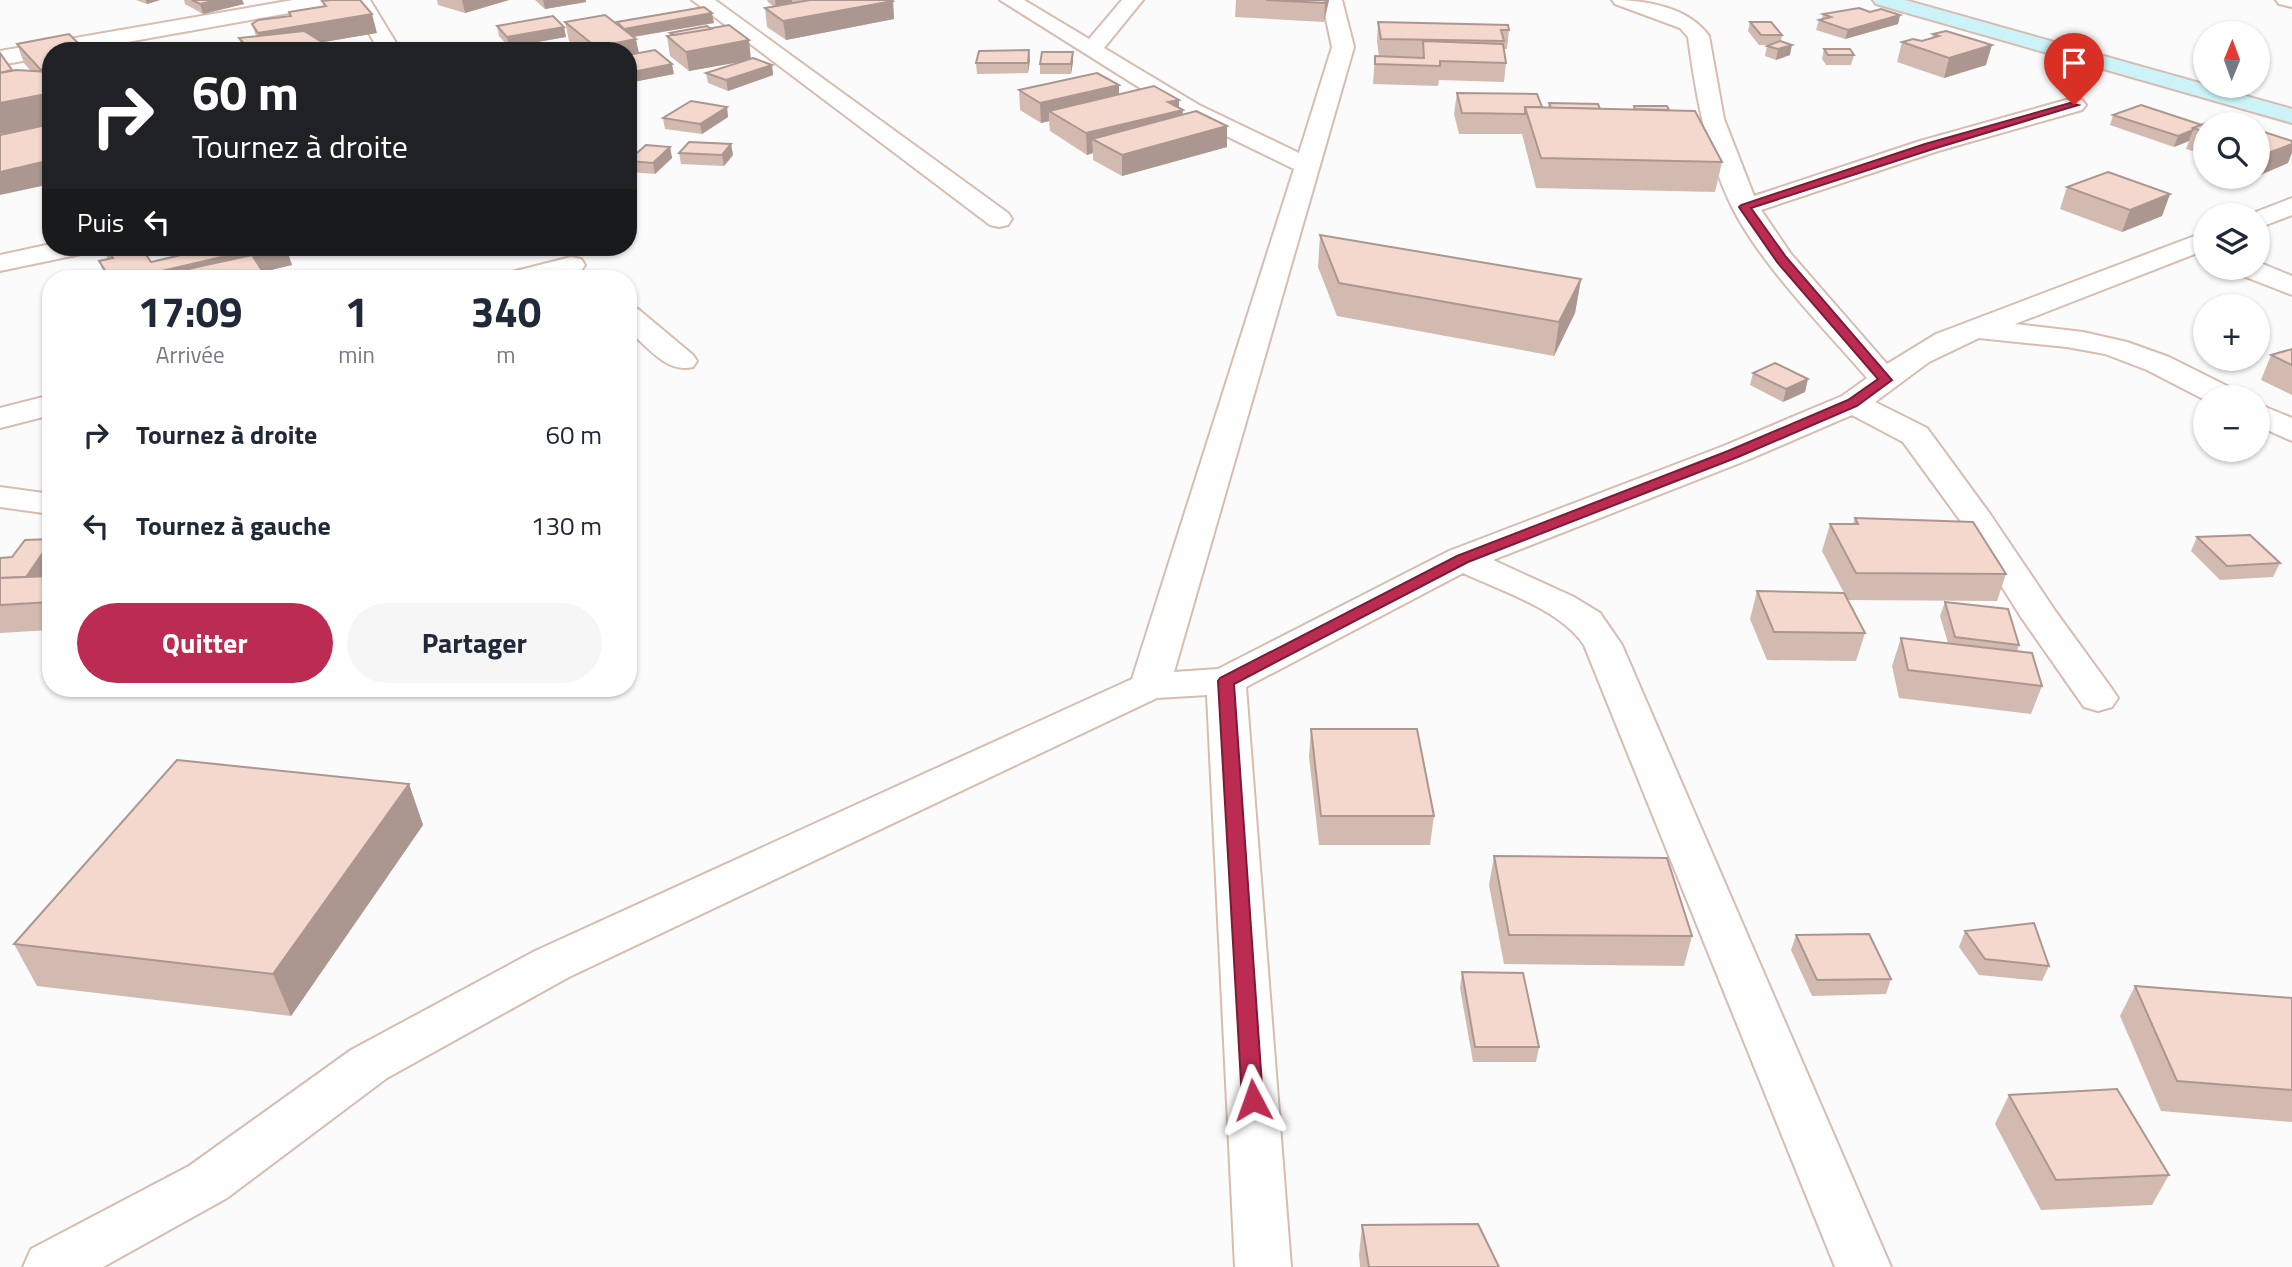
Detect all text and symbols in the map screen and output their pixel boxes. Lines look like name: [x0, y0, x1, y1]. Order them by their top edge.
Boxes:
north arrow: [2193, 21, 2270, 98]
map controls: [2193, 21, 2270, 462]
pin: [2044, 33, 2104, 105]
icon: arrive: [2055, 44, 2093, 82]
text: 60 m: [192, 54, 299, 129]
icon: right: [77, 70, 168, 161]
button: search: [2193, 112, 2270, 189]
text: Tournez à droite: [192, 122, 408, 170]
text: Puis: [77, 203, 124, 242]
icon: left: [138, 203, 176, 241]
button: layers: [2193, 203, 2270, 280]
text: 17:09: [138, 279, 243, 343]
text: 1: [345, 279, 368, 343]
text: 340: [471, 279, 541, 343]
button: +: [2193, 294, 2270, 371]
text: Arrivée: [156, 337, 225, 372]
text: min: [338, 337, 375, 372]
text: m: [496, 337, 516, 372]
button: −: [2193, 385, 2270, 462]
text: Tournez à droite: [136, 415, 317, 454]
text: 60 m: [545, 415, 602, 454]
icon: right: [77, 416, 115, 454]
text: Tournez à gauche: [136, 506, 331, 545]
text: 130 m: [531, 506, 602, 545]
icon: left: [77, 507, 115, 545]
button: Quitter: [77, 603, 333, 683]
button: Partager: [347, 603, 602, 683]
position arrow: [1216, 1063, 1290, 1137]

